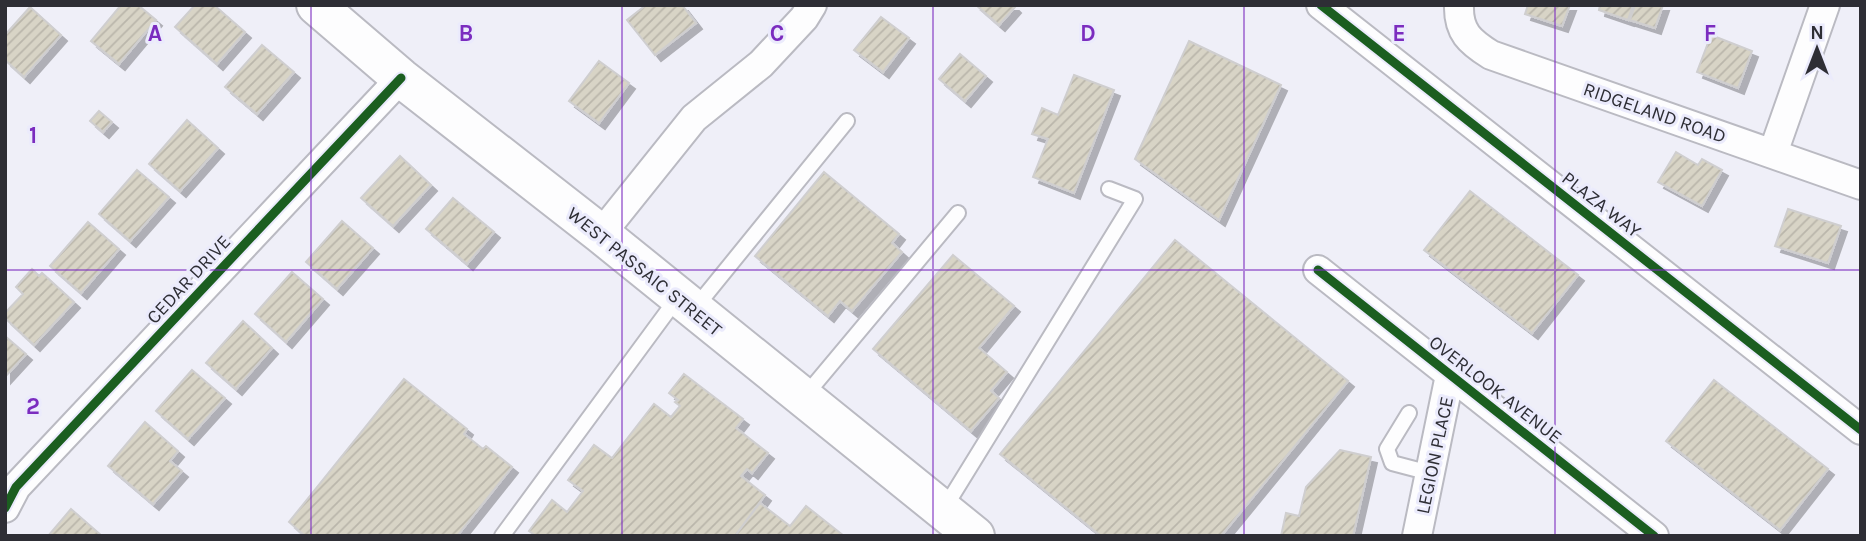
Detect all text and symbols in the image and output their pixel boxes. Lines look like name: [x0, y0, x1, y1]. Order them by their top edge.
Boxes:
north arrow: [1782, 14, 1852, 84]
text: A: [148, 20, 162, 47]
text: B: [459, 20, 473, 47]
text: C: [770, 20, 784, 47]
text: D: [1080, 20, 1096, 47]
text: E: [1392, 20, 1406, 47]
text: F: [1704, 20, 1716, 47]
text: N: [1810, 22, 1824, 44]
street label: RIDGELAND ROAD: [1580, 78, 1729, 148]
text: 1: [29, 122, 37, 149]
street label: PLAZA WAY: [1557, 167, 1646, 243]
street label: WEST PASSAIC STREET: [563, 203, 727, 341]
street label: CEDAR DRIVE: [142, 231, 235, 328]
street label: OVERLOOK AVENUE: [1425, 331, 1566, 448]
text: 2: [26, 393, 40, 420]
street label: LEGION PLACE: [1412, 394, 1458, 516]

